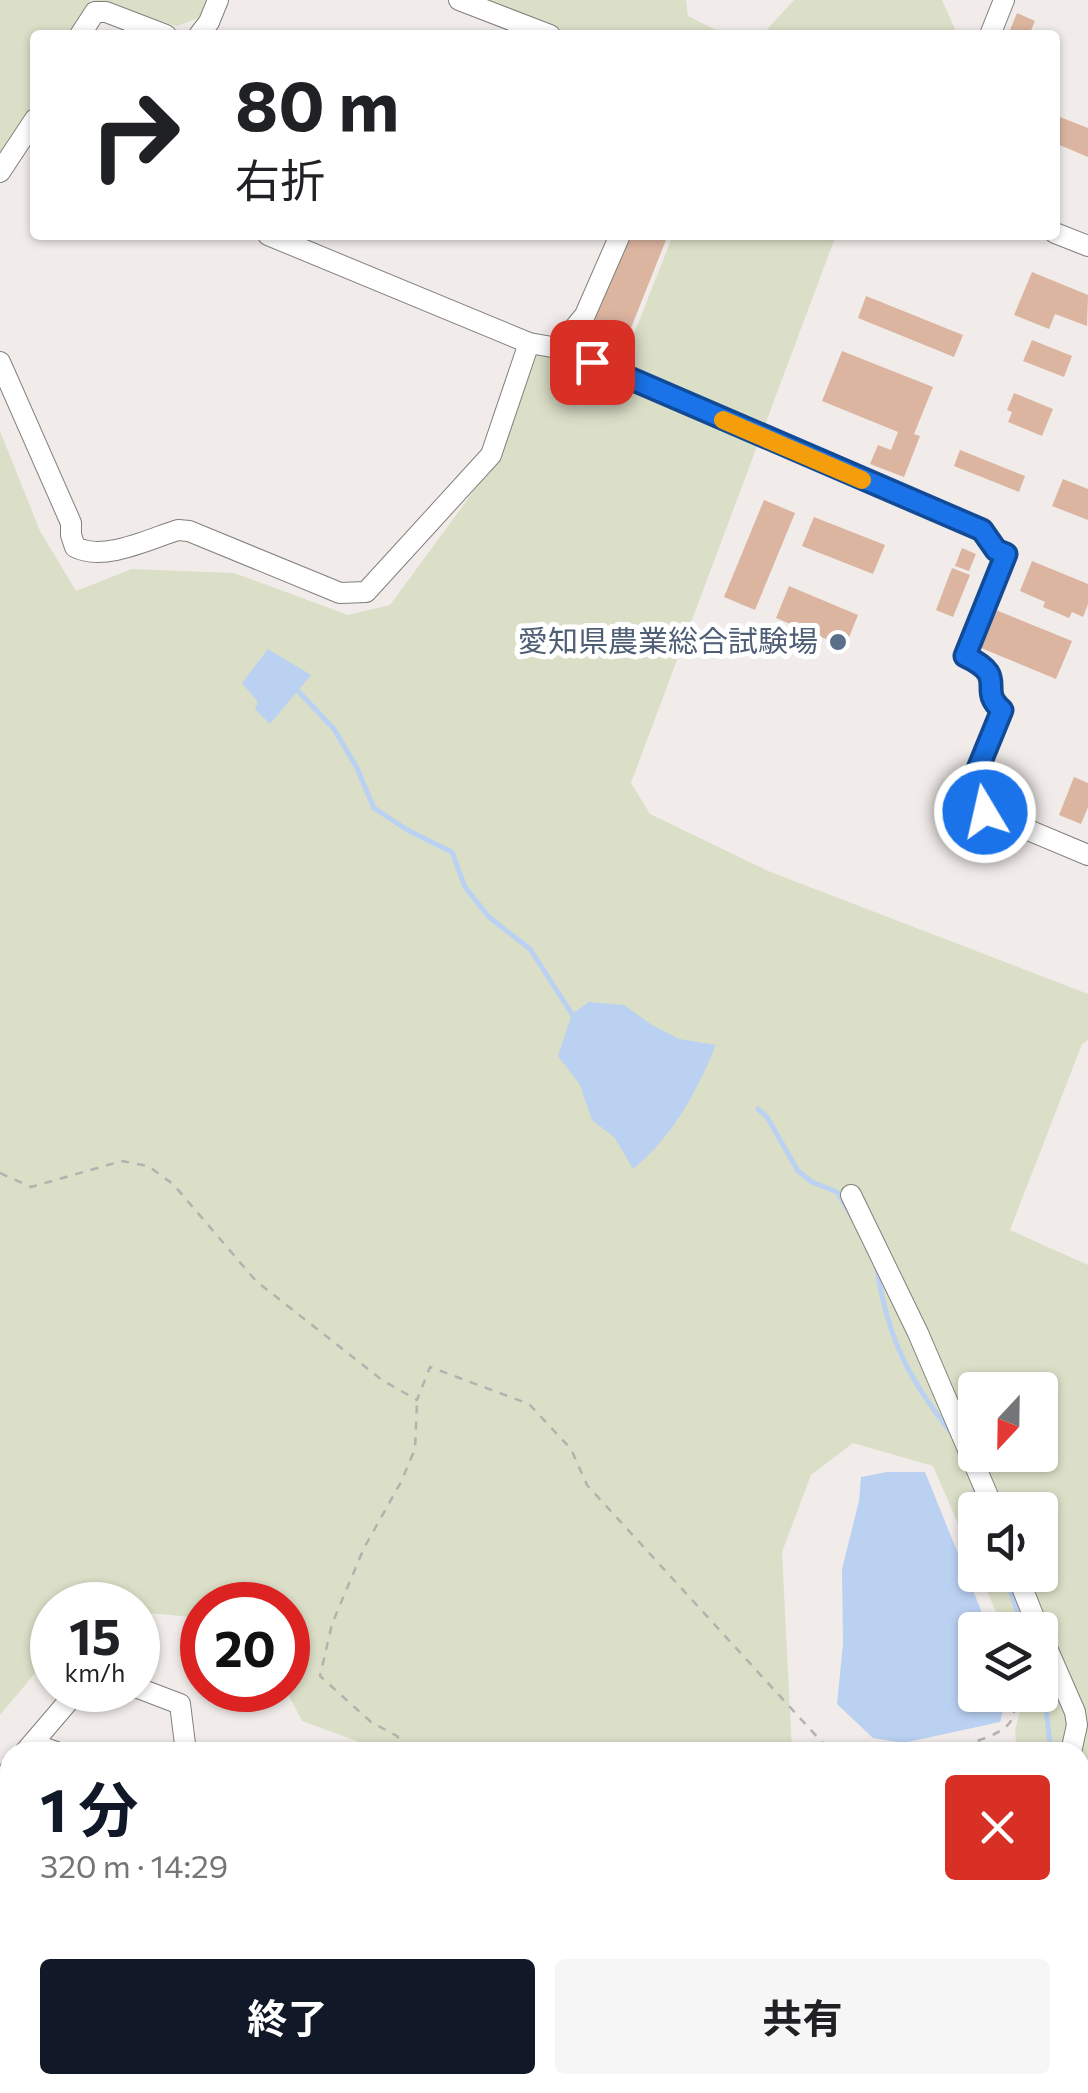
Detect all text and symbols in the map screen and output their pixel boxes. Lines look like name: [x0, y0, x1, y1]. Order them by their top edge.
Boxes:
text: 80 m: [235, 60, 399, 145]
icon: right: [70, 70, 200, 200]
text: 右折: [235, 151, 325, 206]
pin: [550, 320, 635, 405]
icon: arrive: [565, 335, 620, 390]
place label: 愛知県農業総合試験場: [518, 621, 818, 658]
marker: 愛知県農業総合試験場: [827, 631, 849, 653]
position arrow: [933, 760, 1037, 864]
north arrow: [958, 1372, 1058, 1472]
map controls: [958, 1372, 1058, 1712]
button: sound: [958, 1492, 1058, 1592]
speed limit sign: 20: [180, 1582, 310, 1712]
text: 15: [69, 1604, 121, 1665]
button: layers: [958, 1612, 1058, 1712]
text: km/h: [65, 1657, 125, 1687]
text: 1 分: [40, 1771, 139, 1844]
button: close: [945, 1775, 1050, 1880]
text: 320 m · 14:29: [40, 1845, 228, 1885]
button: 終了: [40, 1959, 535, 2074]
button: 共有: [555, 1959, 1050, 2074]

